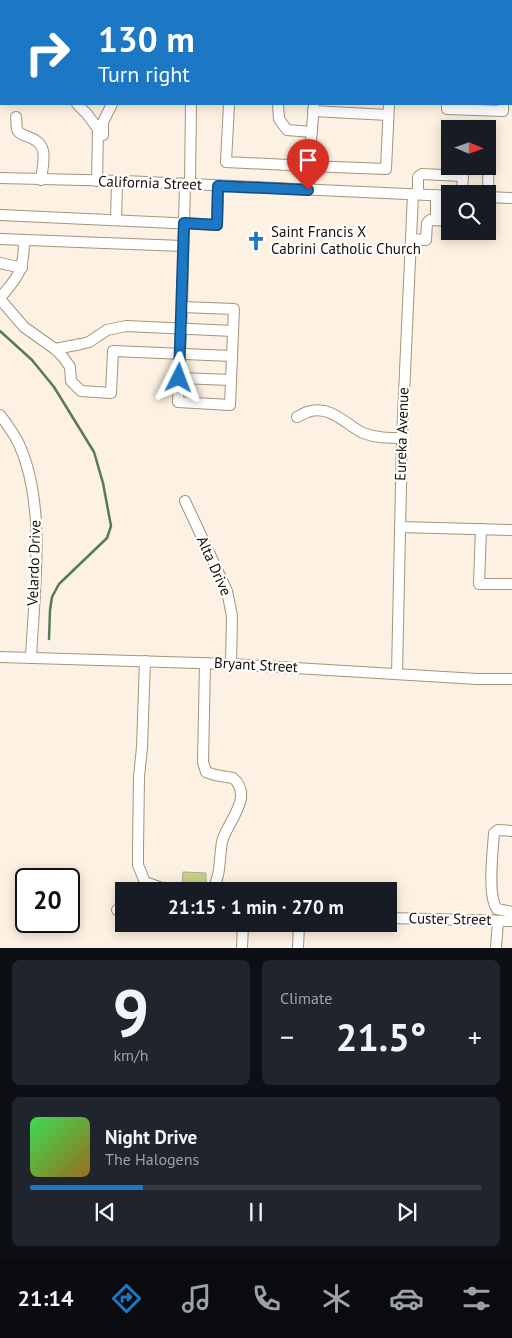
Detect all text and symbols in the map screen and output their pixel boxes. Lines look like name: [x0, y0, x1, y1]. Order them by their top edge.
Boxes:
text: 130 m: [98, 16, 195, 62]
icon: right: [15, 20, 80, 85]
text: Turn right: [98, 60, 190, 88]
north arrow: [441, 120, 496, 175]
map controls: [441, 120, 496, 240]
pin: [287, 139, 329, 190]
icon: arrive: [294, 146, 322, 174]
street label: California Street: [98, 171, 202, 194]
button: search: [441, 185, 496, 240]
place label: Saint Francis X Cabrini Catholic Church: [271, 222, 421, 258]
church icon: Saint Francis X Cabrini Catholic Church: [245, 230, 267, 252]
position arrow: [152, 351, 204, 403]
street label: Eureka Avenue: [390, 387, 413, 481]
street label: Velardo Drive: [22, 520, 44, 607]
street label: Alta Drive: [193, 533, 236, 599]
street label: Bryant Street: [214, 653, 298, 676]
speed limit sign: 20: [15, 868, 80, 933]
text: 21:15 · 1 min · 270 m: [168, 895, 344, 919]
street label: Custer Street: [409, 908, 492, 929]
text: 9: [113, 970, 149, 1054]
text: Climate: [280, 988, 332, 1008]
text: 21.5°: [336, 1012, 426, 1061]
text: −: [280, 1018, 294, 1055]
text: +: [468, 1018, 482, 1055]
text: km/h: [113, 1045, 149, 1065]
text: Night Drive: [105, 1125, 197, 1149]
text: The Halogens: [105, 1149, 199, 1169]
icon: previous: [91, 1198, 119, 1226]
icon: pause: [242, 1198, 270, 1226]
icon: next: [393, 1198, 421, 1226]
icon: directions: [109, 1281, 144, 1316]
icon: music: [179, 1281, 214, 1316]
icon: phone: [249, 1281, 284, 1316]
icon: climate: [319, 1281, 354, 1316]
icon: car: [389, 1281, 424, 1316]
icon: filters: [459, 1281, 494, 1316]
text: 21:14: [18, 1284, 73, 1312]

